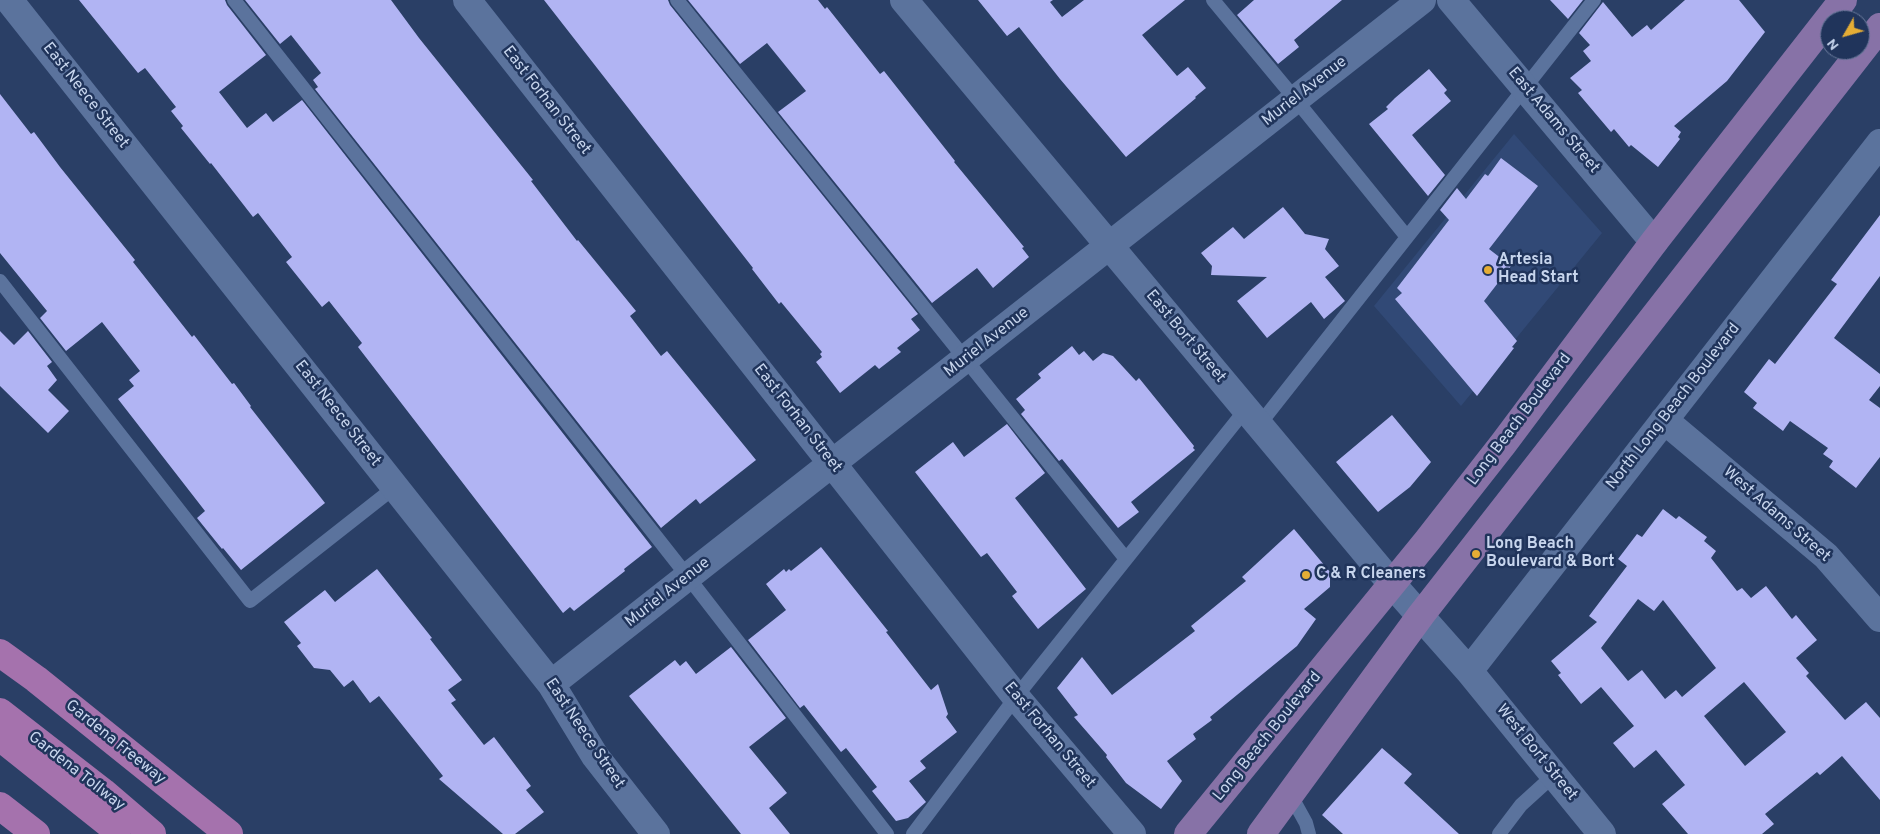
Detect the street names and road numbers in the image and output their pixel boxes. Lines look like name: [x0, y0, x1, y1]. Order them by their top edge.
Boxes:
street label: East Neece Street: [38, 39, 132, 153]
street label: East Forhan Street: [498, 43, 594, 159]
street label: Muriel Avenue: [1259, 53, 1351, 131]
street label: East Adams Street: [1503, 64, 1603, 178]
street label: East Bort Street: [1141, 287, 1229, 387]
street label: Muriel Avenue: [941, 304, 1033, 382]
street label: North Long Beach Boulevard: [1603, 320, 1745, 494]
street label: Long Beach Boulevard: [1464, 350, 1576, 490]
street label: East Neece Street: [290, 357, 384, 471]
street label: East Forhan Street: [749, 361, 845, 477]
street label: West Adams Street: [1718, 463, 1834, 567]
street label: Muriel Avenue: [622, 554, 714, 632]
street label: Long Beach Boulevard: [1210, 668, 1326, 806]
street label: East Neece Street: [540, 675, 628, 793]
street label: East Forhan Street: [999, 679, 1099, 793]
street label: Gardena Freeway: [61, 697, 169, 789]
street label: West Bort Street: [1491, 701, 1581, 805]
street label: Gardena Tollway: [24, 728, 128, 816]

